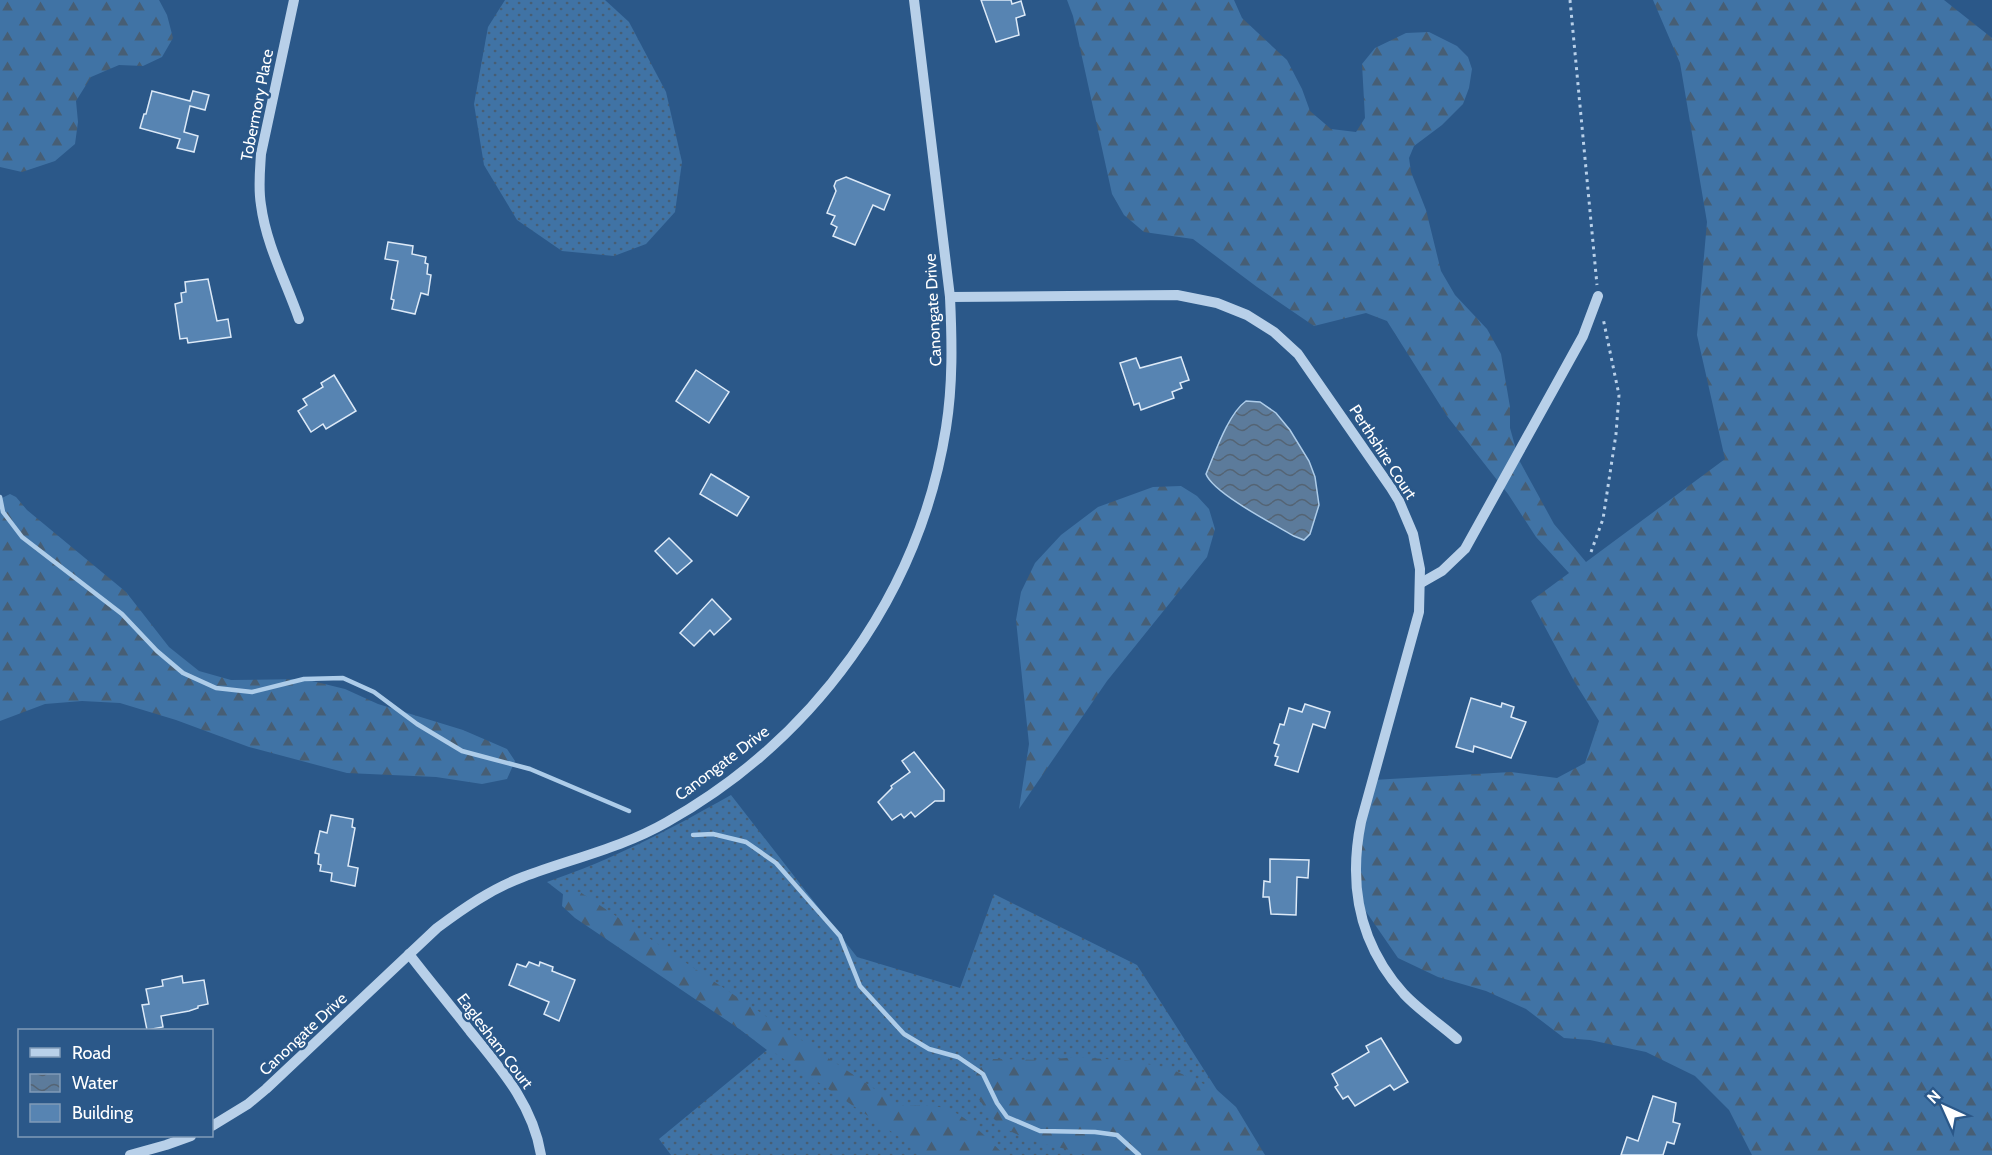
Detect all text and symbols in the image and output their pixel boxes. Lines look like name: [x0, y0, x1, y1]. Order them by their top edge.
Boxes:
street label: Tobermory Place: [237, 47, 277, 163]
street label: Canongate Drive: [921, 253, 945, 367]
street label: Perthshire Court: [1345, 401, 1421, 503]
street label: Canongate Drive: [671, 721, 773, 805]
street label: Canongate Drive: [255, 989, 351, 1079]
street label: Eaglesham Court: [453, 990, 537, 1093]
legend: [18, 1029, 213, 1137]
text: Road: [72, 1042, 111, 1064]
text: Water: [72, 1072, 118, 1094]
north arrow: [1914, 1077, 1974, 1137]
text: N: [1923, 1086, 1944, 1107]
text: Building: [72, 1102, 134, 1124]

